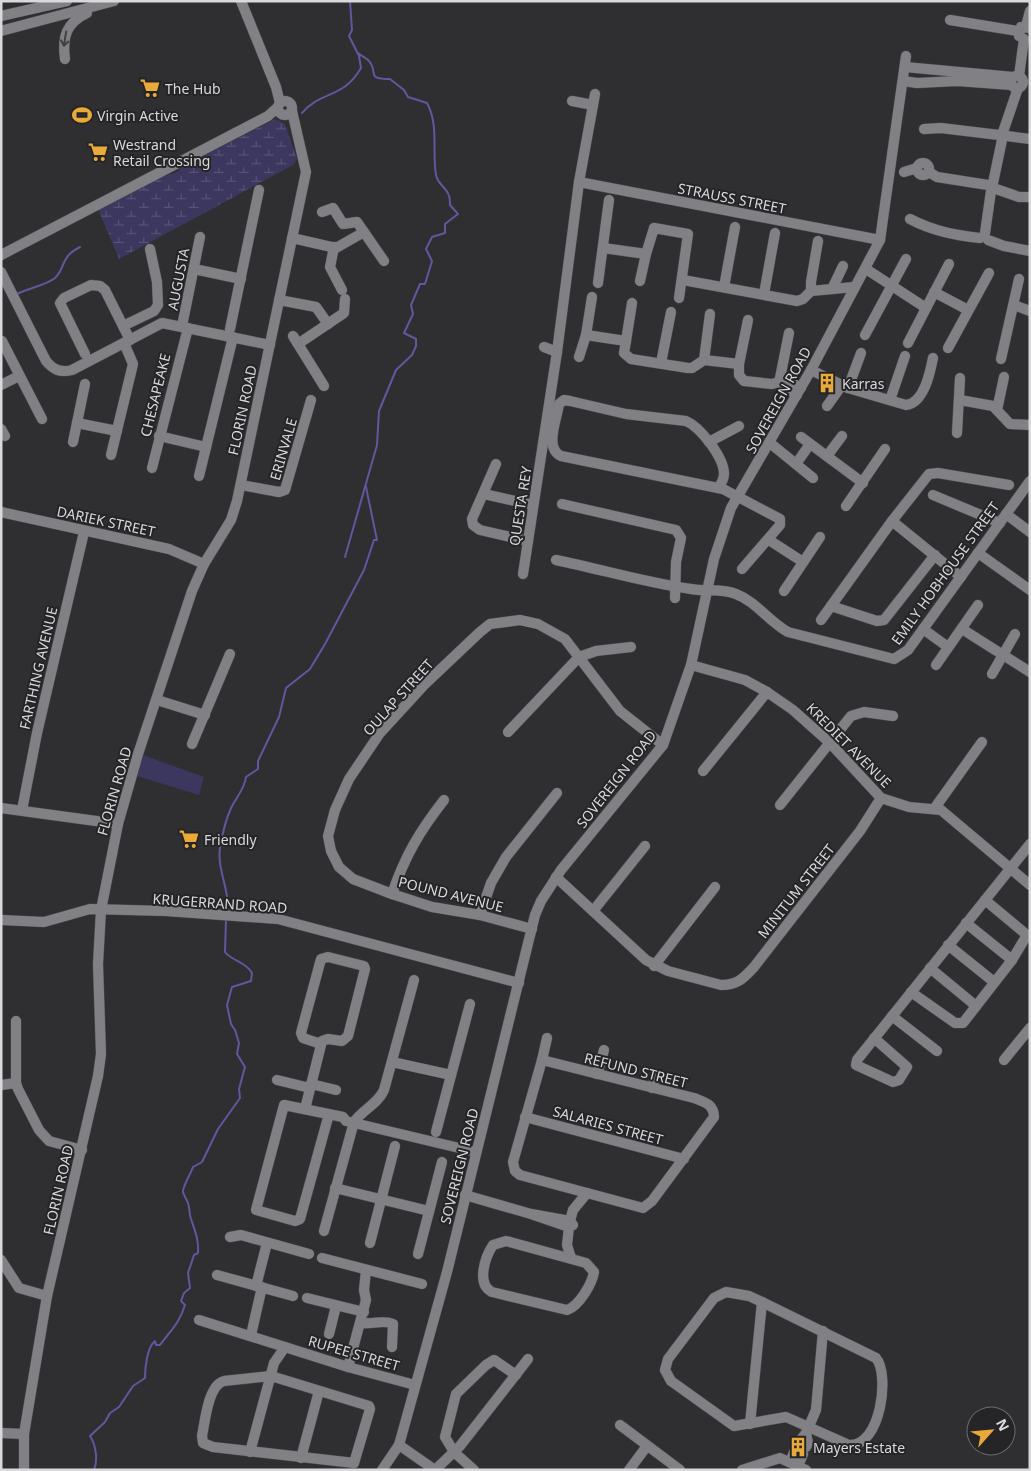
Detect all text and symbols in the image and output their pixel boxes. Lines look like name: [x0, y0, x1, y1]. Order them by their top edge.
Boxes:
one-way arrow: [59, 31, 69, 47]
supermarket icon: The Hub: [139, 77, 161, 99]
place label: The Hub: [165, 79, 221, 98]
sports icon: Virgin Active: [71, 104, 93, 126]
place label: Virgin Active: [97, 106, 179, 125]
place label: Westrand Retail Crossing: [113, 135, 210, 170]
supermarket icon: Westrand Retail Crossing: [87, 141, 109, 163]
street label: STRAUSS STREET: [676, 178, 788, 218]
street label: AUGUSTA: [163, 246, 193, 312]
street label: SOVEREIGN ROAD: [741, 343, 815, 457]
street label: CHESAPEAKE: [135, 351, 175, 439]
street label: FLORIN ROAD: [223, 363, 261, 457]
building icon: Karras: [816, 372, 838, 394]
place label: Karras: [842, 374, 885, 393]
street label: ERINVALE: [265, 416, 301, 482]
street label: QUESTA REY: [504, 465, 536, 547]
street label: EMILY HOBHOUSE STREET: [887, 498, 1003, 648]
street label: DARIEK STREET: [55, 501, 157, 541]
street label: FARTHING AVENUE: [15, 605, 61, 731]
street label: OULAP STREET: [358, 654, 438, 739]
street label: KREDIET AVENUE: [802, 698, 896, 792]
street label: SOVEREIGN ROAD: [572, 726, 660, 832]
street label: FLORIN ROAD: [92, 744, 136, 838]
supermarket icon: Friendly: [178, 828, 200, 850]
place label: Friendly: [204, 830, 257, 849]
street label: MINITUM STREET: [753, 840, 839, 942]
street label: POUND AVENUE: [397, 872, 505, 916]
street label: KRUGERRAND ROAD: [152, 889, 288, 917]
street label: REFUND STREET: [582, 1048, 690, 1092]
street label: SALARIES STREET: [551, 1101, 665, 1149]
street label: SOVEREIGN ROAD: [435, 1106, 483, 1226]
street label: FLORIN ROAD: [38, 1143, 78, 1237]
street label: RUPEE STREET: [306, 1331, 402, 1375]
north arrow: [966, 1406, 1016, 1456]
text: N: [992, 1415, 1014, 1434]
building icon: Mayers Estate: [787, 1436, 809, 1458]
place label: Mayers Estate: [813, 1438, 905, 1457]

